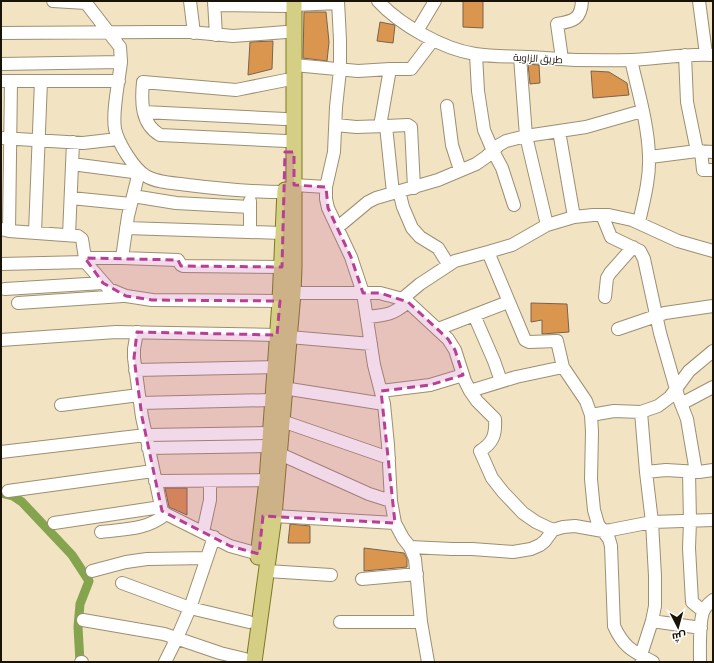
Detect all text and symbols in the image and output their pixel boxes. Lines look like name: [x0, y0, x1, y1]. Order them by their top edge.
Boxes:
street label: طريق الزاوية: [513, 50, 563, 66]
north arrow: [658, 607, 698, 647]
text: ش: [671, 629, 687, 646]

